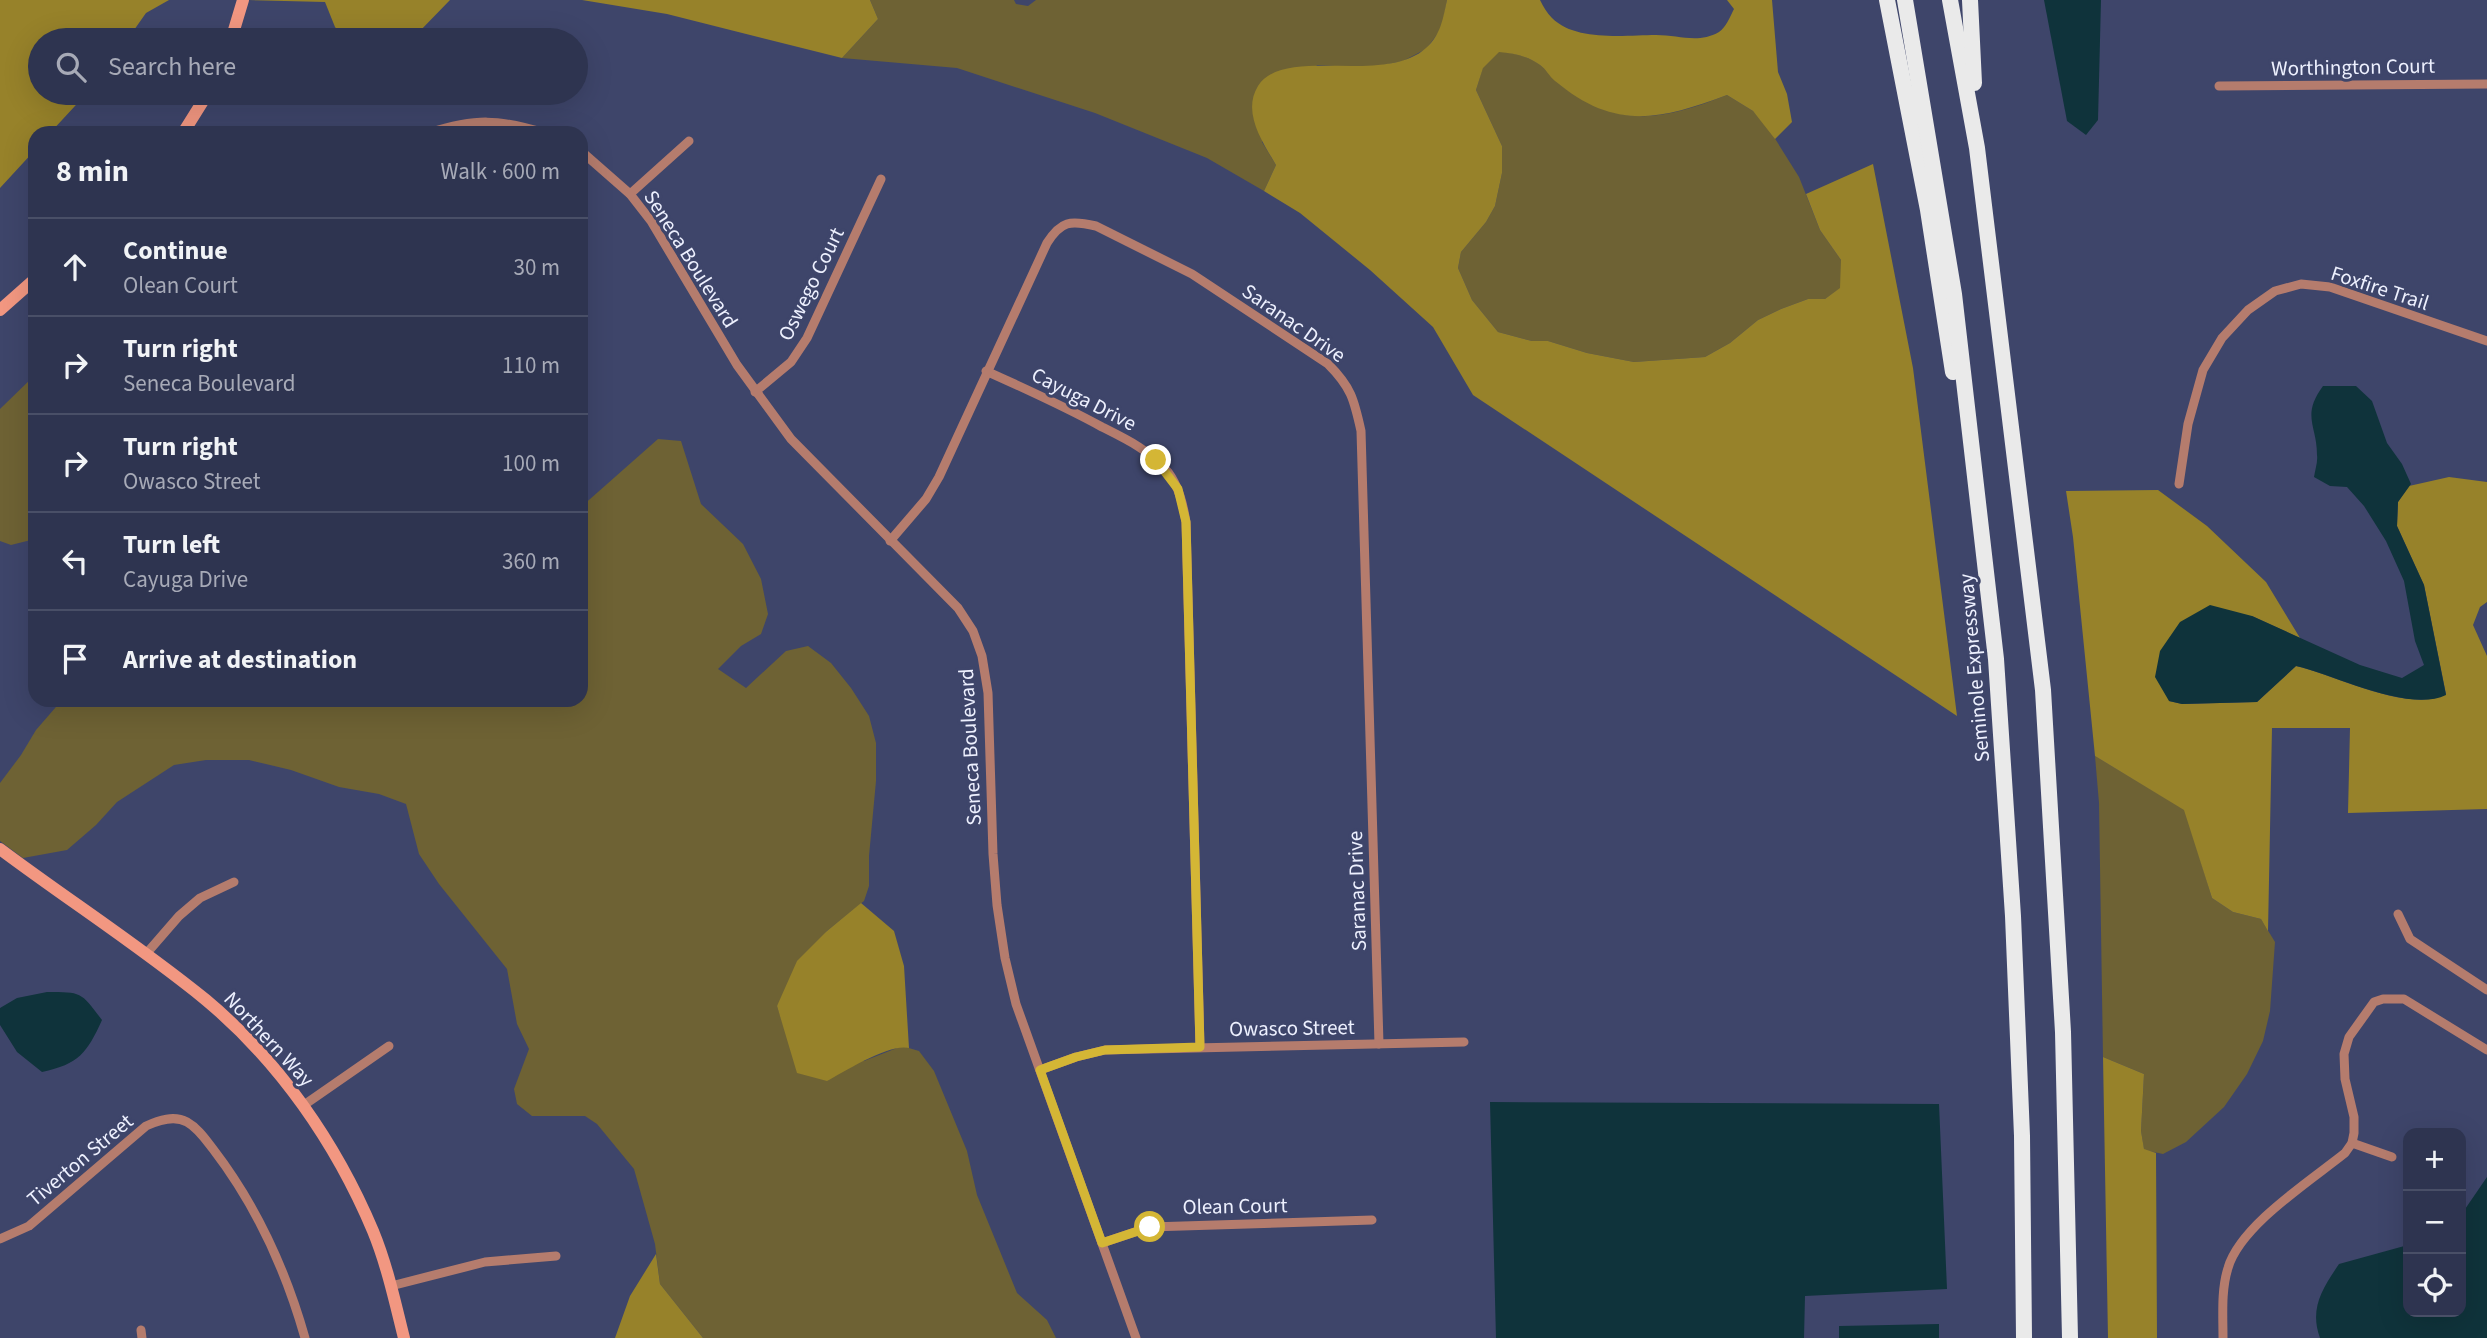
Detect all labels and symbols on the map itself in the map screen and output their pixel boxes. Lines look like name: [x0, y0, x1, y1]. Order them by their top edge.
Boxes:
street label: Worthington Court: [2271, 51, 2435, 83]
street label: Seneca Boulevard: [637, 184, 745, 334]
street label: Oswego Court: [771, 222, 851, 346]
street label: Foxfire Trail: [2327, 258, 2433, 318]
street label: Saranac Drive: [1236, 276, 1352, 370]
street label: Cayuga Drive: [1026, 360, 1142, 438]
route end: [1140, 444, 1171, 475]
street label: Seminole Expressway: [1951, 572, 1997, 763]
street label: Seneca Boulevard: [951, 668, 989, 826]
street label: Saranac Drive: [1340, 830, 1374, 952]
street label: Northern Way: [217, 985, 321, 1094]
street label: Owasco Street: [1229, 1012, 1355, 1044]
street label: Tiverton Street: [20, 1107, 140, 1213]
street label: Olean Court: [1182, 1190, 1288, 1222]
route start: [1134, 1211, 1165, 1242]

